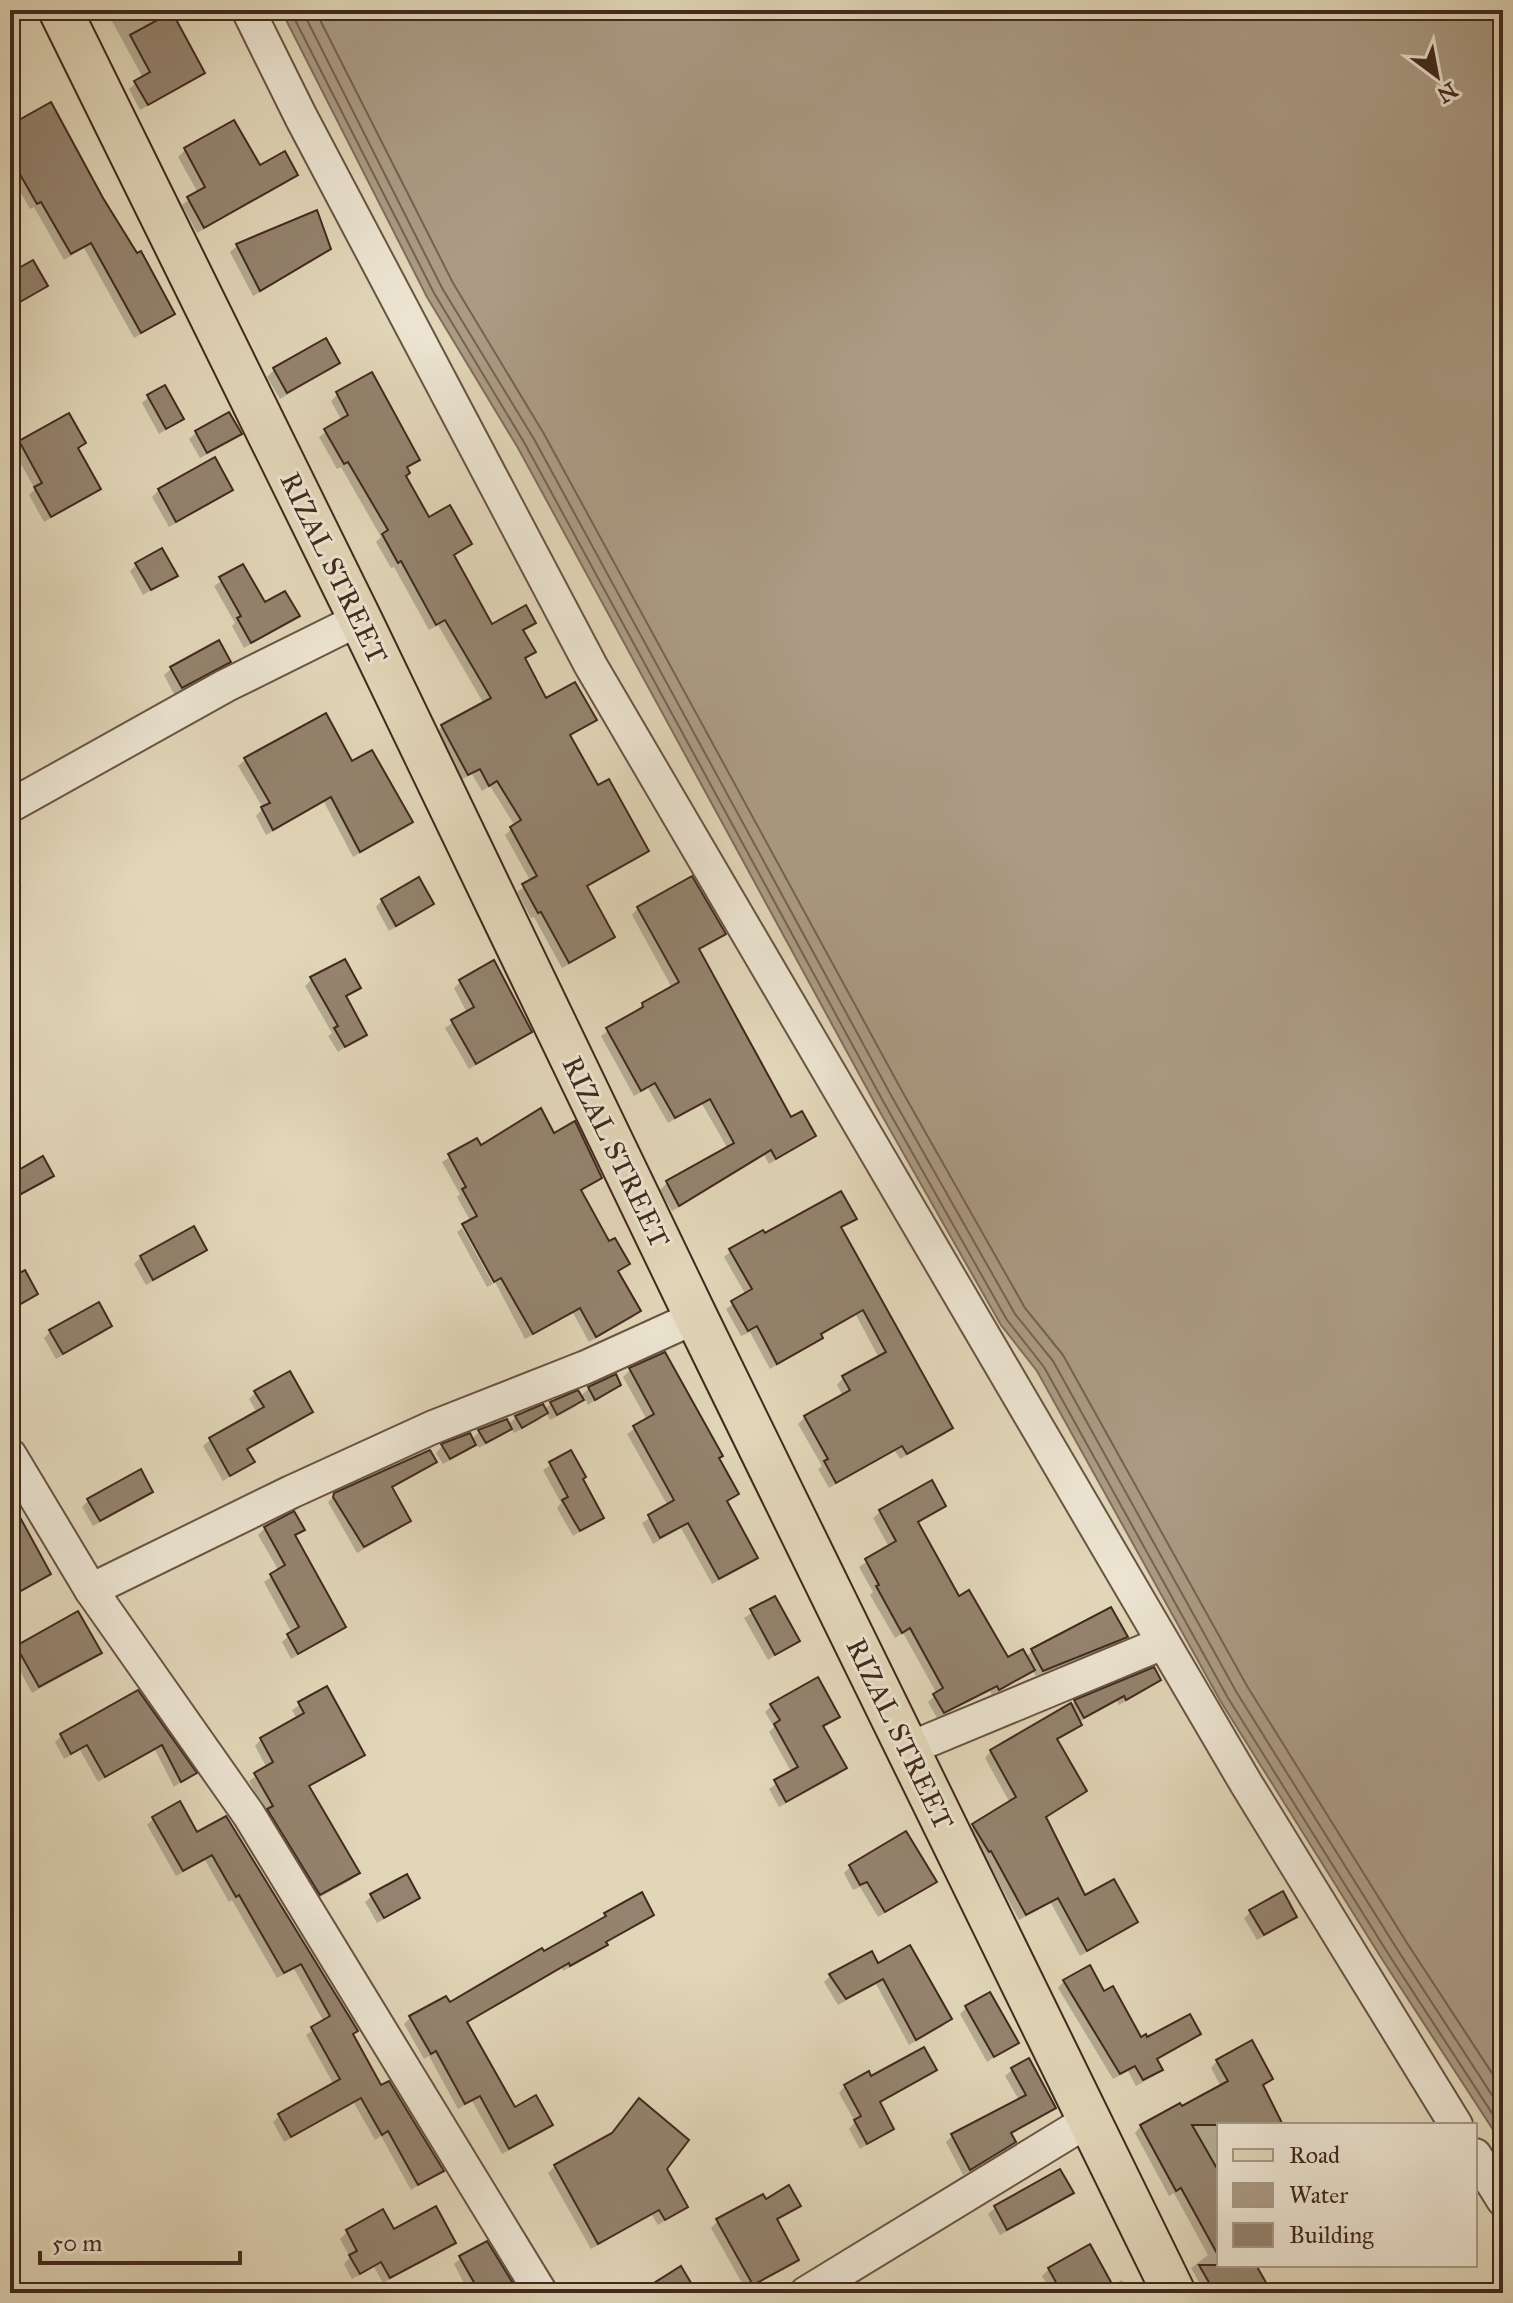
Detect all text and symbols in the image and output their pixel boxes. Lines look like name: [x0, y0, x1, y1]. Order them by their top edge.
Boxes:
north arrow: [1397, 36, 1477, 116]
text: N: [1432, 76, 1462, 109]
street label: RIZAL STREET: [272, 466, 396, 670]
street label: RIZAL STREET: [554, 1050, 678, 1254]
street label: RIZAL STREET: [838, 1632, 962, 1836]
legend: [1217, 2123, 1477, 2267]
text: Road: [1289, 2140, 1340, 2170]
text: Water: [1289, 2180, 1348, 2210]
scale bar: [40, 2215, 240, 2265]
text: Building: [1289, 2220, 1374, 2250]
text: 50 m: [52, 2228, 102, 2258]

